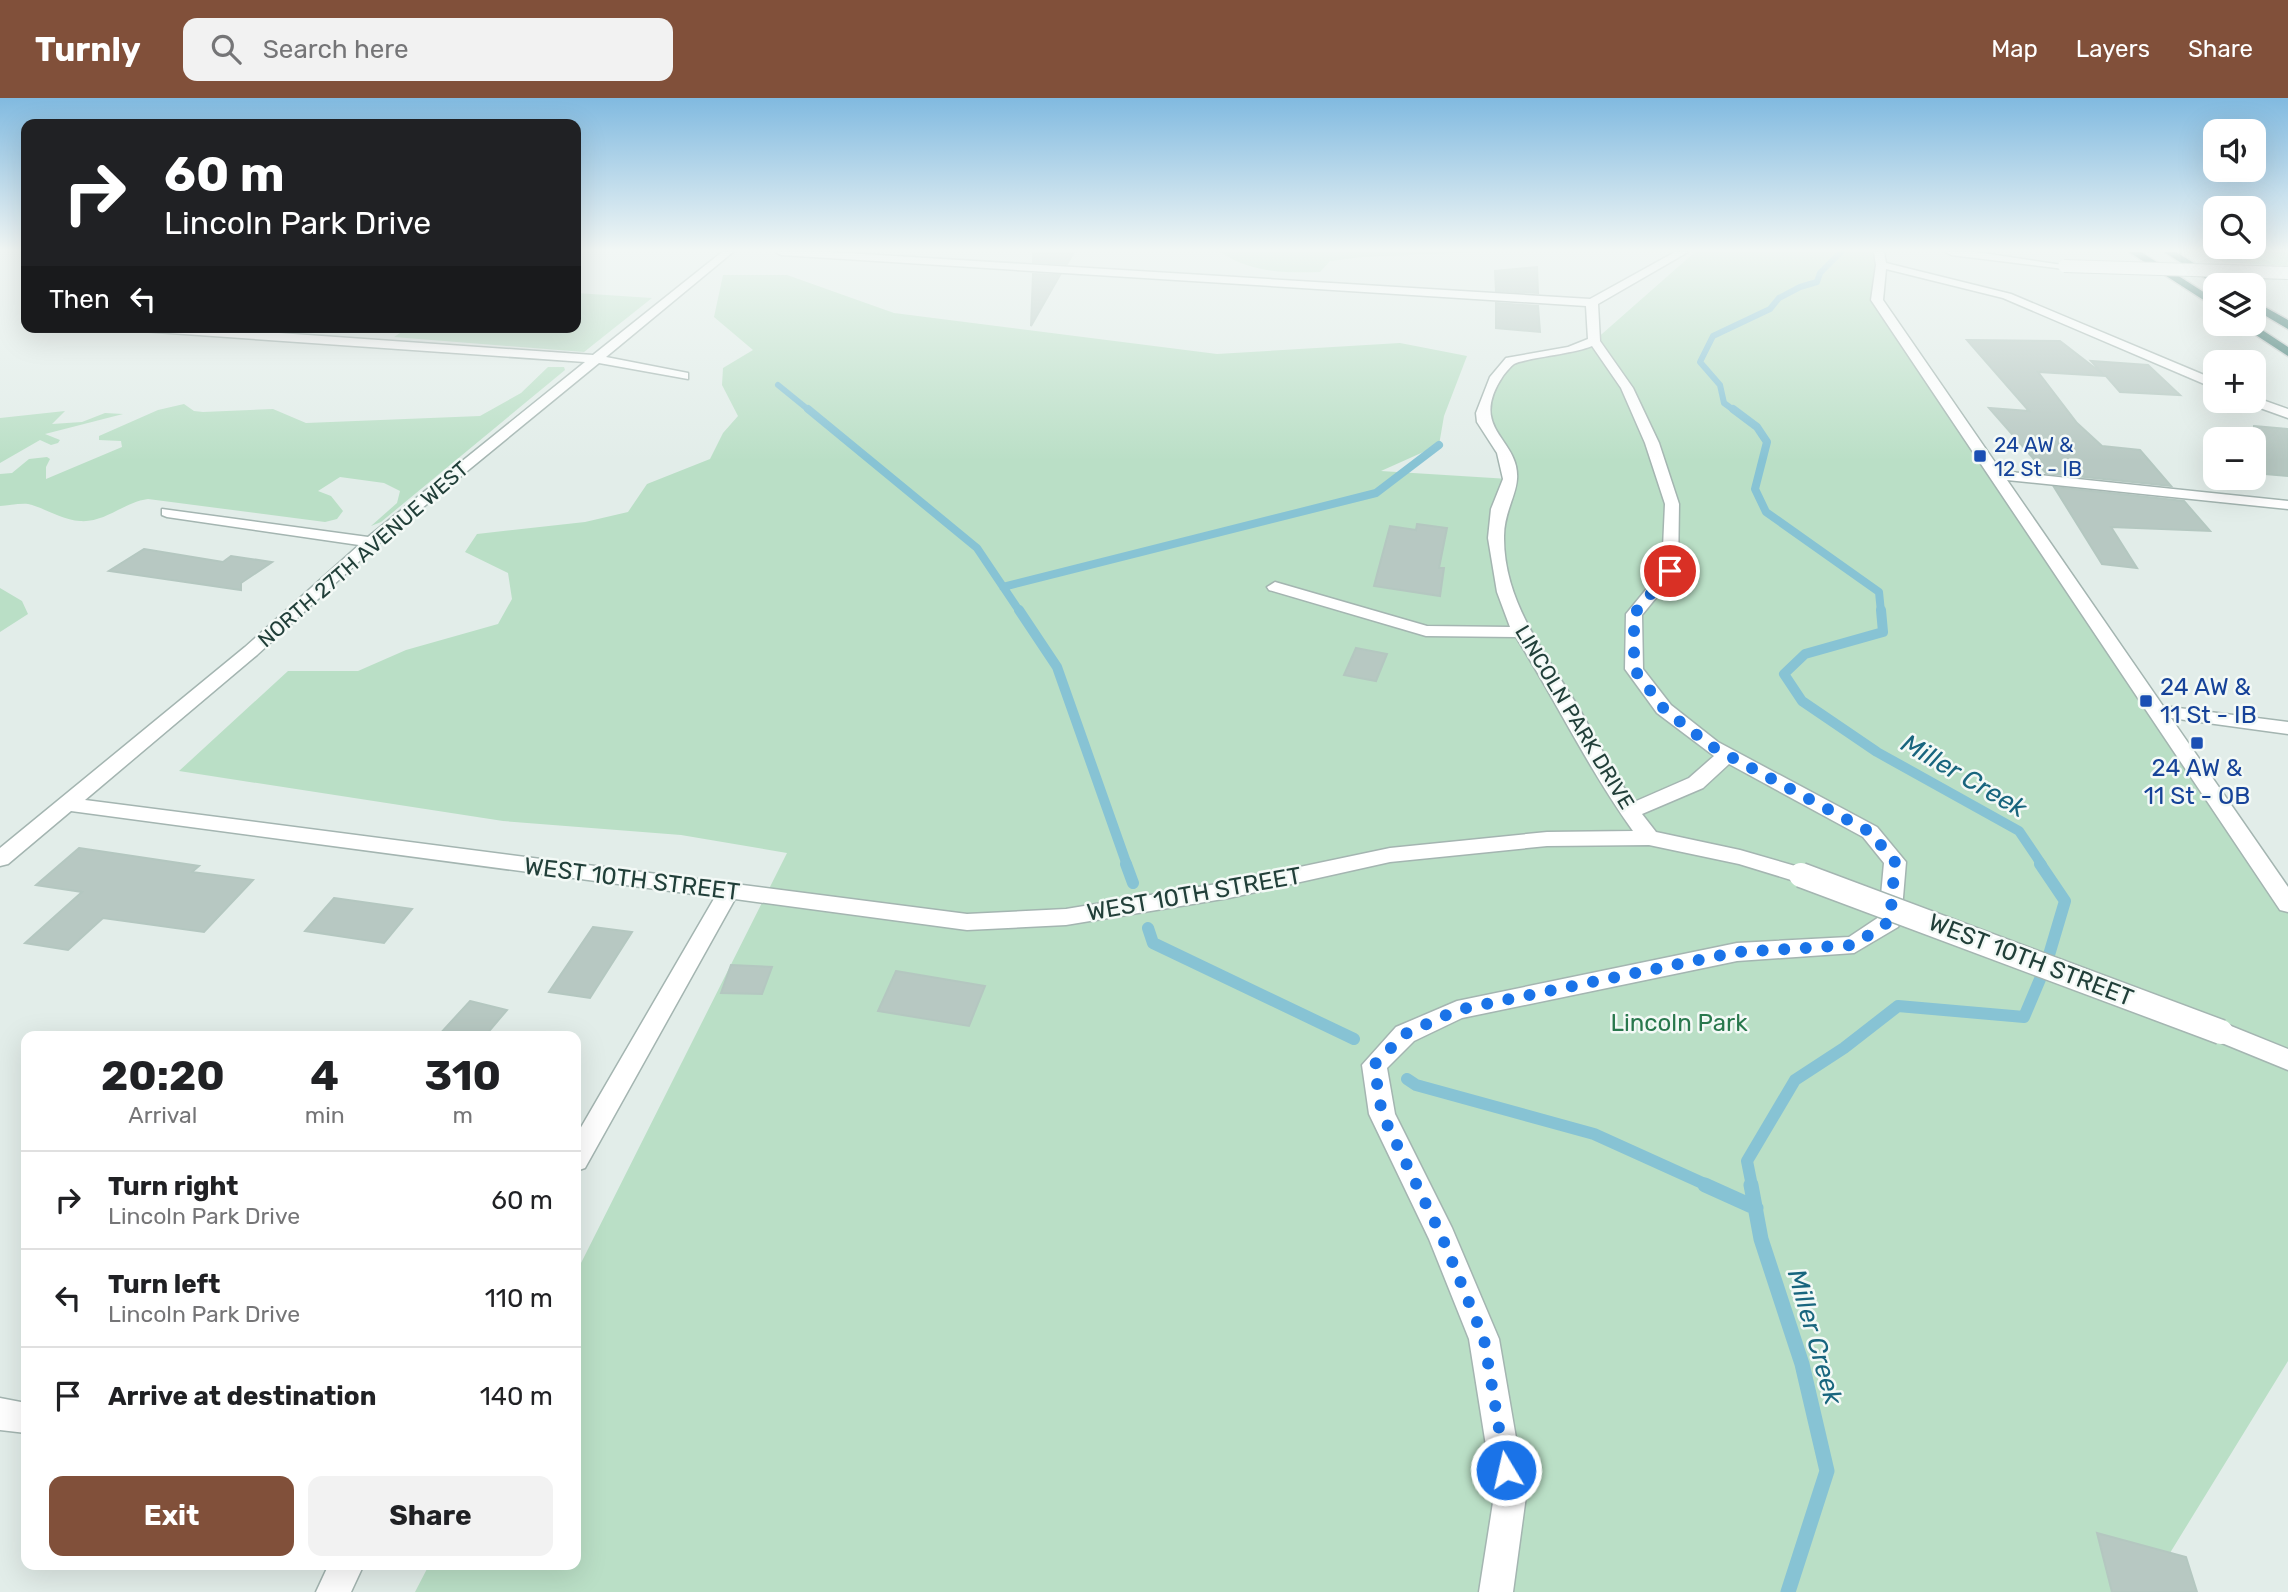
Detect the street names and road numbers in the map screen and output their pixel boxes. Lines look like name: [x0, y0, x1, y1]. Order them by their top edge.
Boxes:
street label: NORTH 27TH AVENUE WEST: [253, 456, 473, 652]
street label: LINCOLN PARK DRIVE: [1510, 620, 1640, 814]
street label: WEST 10TH STREET: [522, 852, 742, 906]
street label: WEST 10TH STREET: [1085, 861, 1303, 927]
street label: WEST 10TH STREET: [1925, 908, 2138, 1012]

